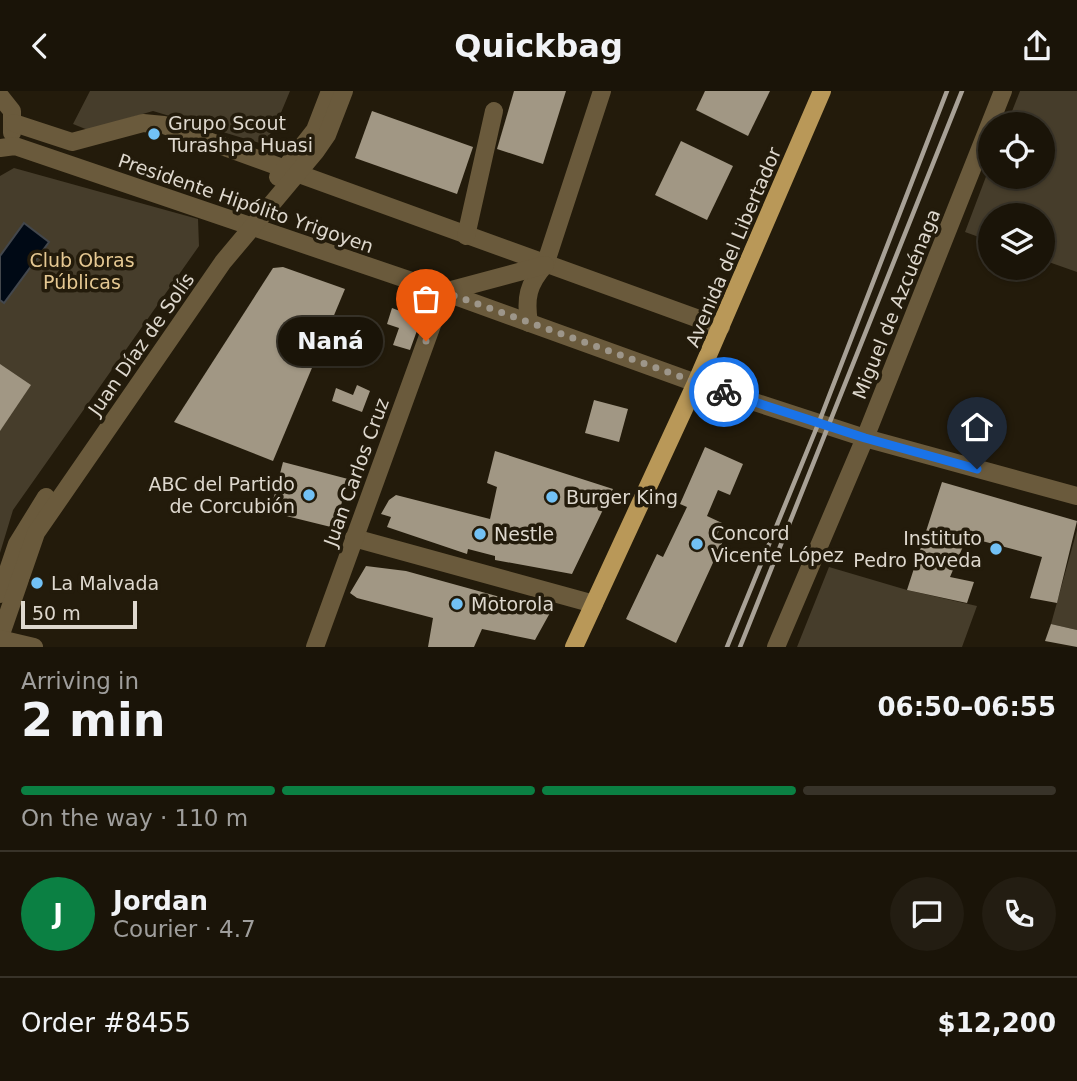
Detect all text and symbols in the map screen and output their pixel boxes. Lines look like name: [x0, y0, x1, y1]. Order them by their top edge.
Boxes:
icon: back: [21, 27, 59, 65]
text: Quickbag: [454, 27, 623, 65]
icon: share: [1018, 27, 1056, 65]
place label: Grupo Scout Turashpa Huasi: [167, 112, 313, 156]
map controls: [978, 112, 1055, 280]
button: locate: [978, 112, 1055, 189]
marker: Grupo Scout Turashpa Huasi: [146, 126, 162, 142]
street label: Avenida del Libertador: [681, 144, 785, 350]
street label: Presidente Hipólito Yrigoyen: [115, 149, 377, 257]
button: layers: [978, 203, 1055, 280]
street label: Miguel de Azcuénaga: [848, 206, 944, 402]
park label: Club Obras Públicas: [29, 249, 135, 293]
street label: Juan Díaz de Solís: [83, 269, 198, 420]
pin: [396, 269, 456, 341]
icon: bag: [407, 280, 445, 318]
callout: Naná: [279, 317, 384, 365]
text: Naná: [297, 328, 364, 354]
courier: [689, 357, 759, 427]
icon: bike: [705, 373, 743, 411]
street label: Juan Carlos Cruz: [319, 395, 393, 550]
pin: [947, 397, 1007, 469]
icon: home: [958, 408, 996, 446]
place label: ABC del Partido de Corcubión: [148, 473, 295, 517]
place label: Burger King: [566, 486, 678, 508]
marker: ABC del Partido de Corcubión: [301, 487, 317, 503]
marker: Burger King: [544, 489, 560, 505]
place label: Concord Vicente López: [711, 522, 844, 566]
place label: Nestle: [494, 523, 554, 545]
marker: Nestle: [472, 526, 488, 542]
place label: Instituto Pedro Poveda: [853, 527, 982, 571]
marker: Concord Vicente López: [689, 536, 705, 552]
marker: Instituto Pedro Poveda: [988, 541, 1004, 557]
place label: La Malvada: [51, 572, 159, 594]
marker: La Malvada: [29, 575, 45, 591]
place label: Motorola: [471, 593, 554, 615]
marker: Motorola: [449, 596, 465, 612]
scale bar: [21, 598, 136, 630]
text: 50 m: [32, 602, 81, 624]
text: Arriving in: [21, 668, 139, 694]
text: 06:50–06:55: [877, 692, 1056, 722]
text: 2 min: [21, 693, 165, 747]
text: On the way · 110 m: [21, 805, 248, 831]
button: chat: [890, 877, 964, 951]
button: phone: [982, 877, 1056, 951]
text: Jordan: [113, 886, 208, 916]
text: J: [53, 899, 63, 929]
text: Courier · 4.7: [113, 916, 256, 942]
text: Order #8455: [21, 1008, 191, 1038]
text: $12,200: [938, 1008, 1056, 1038]

